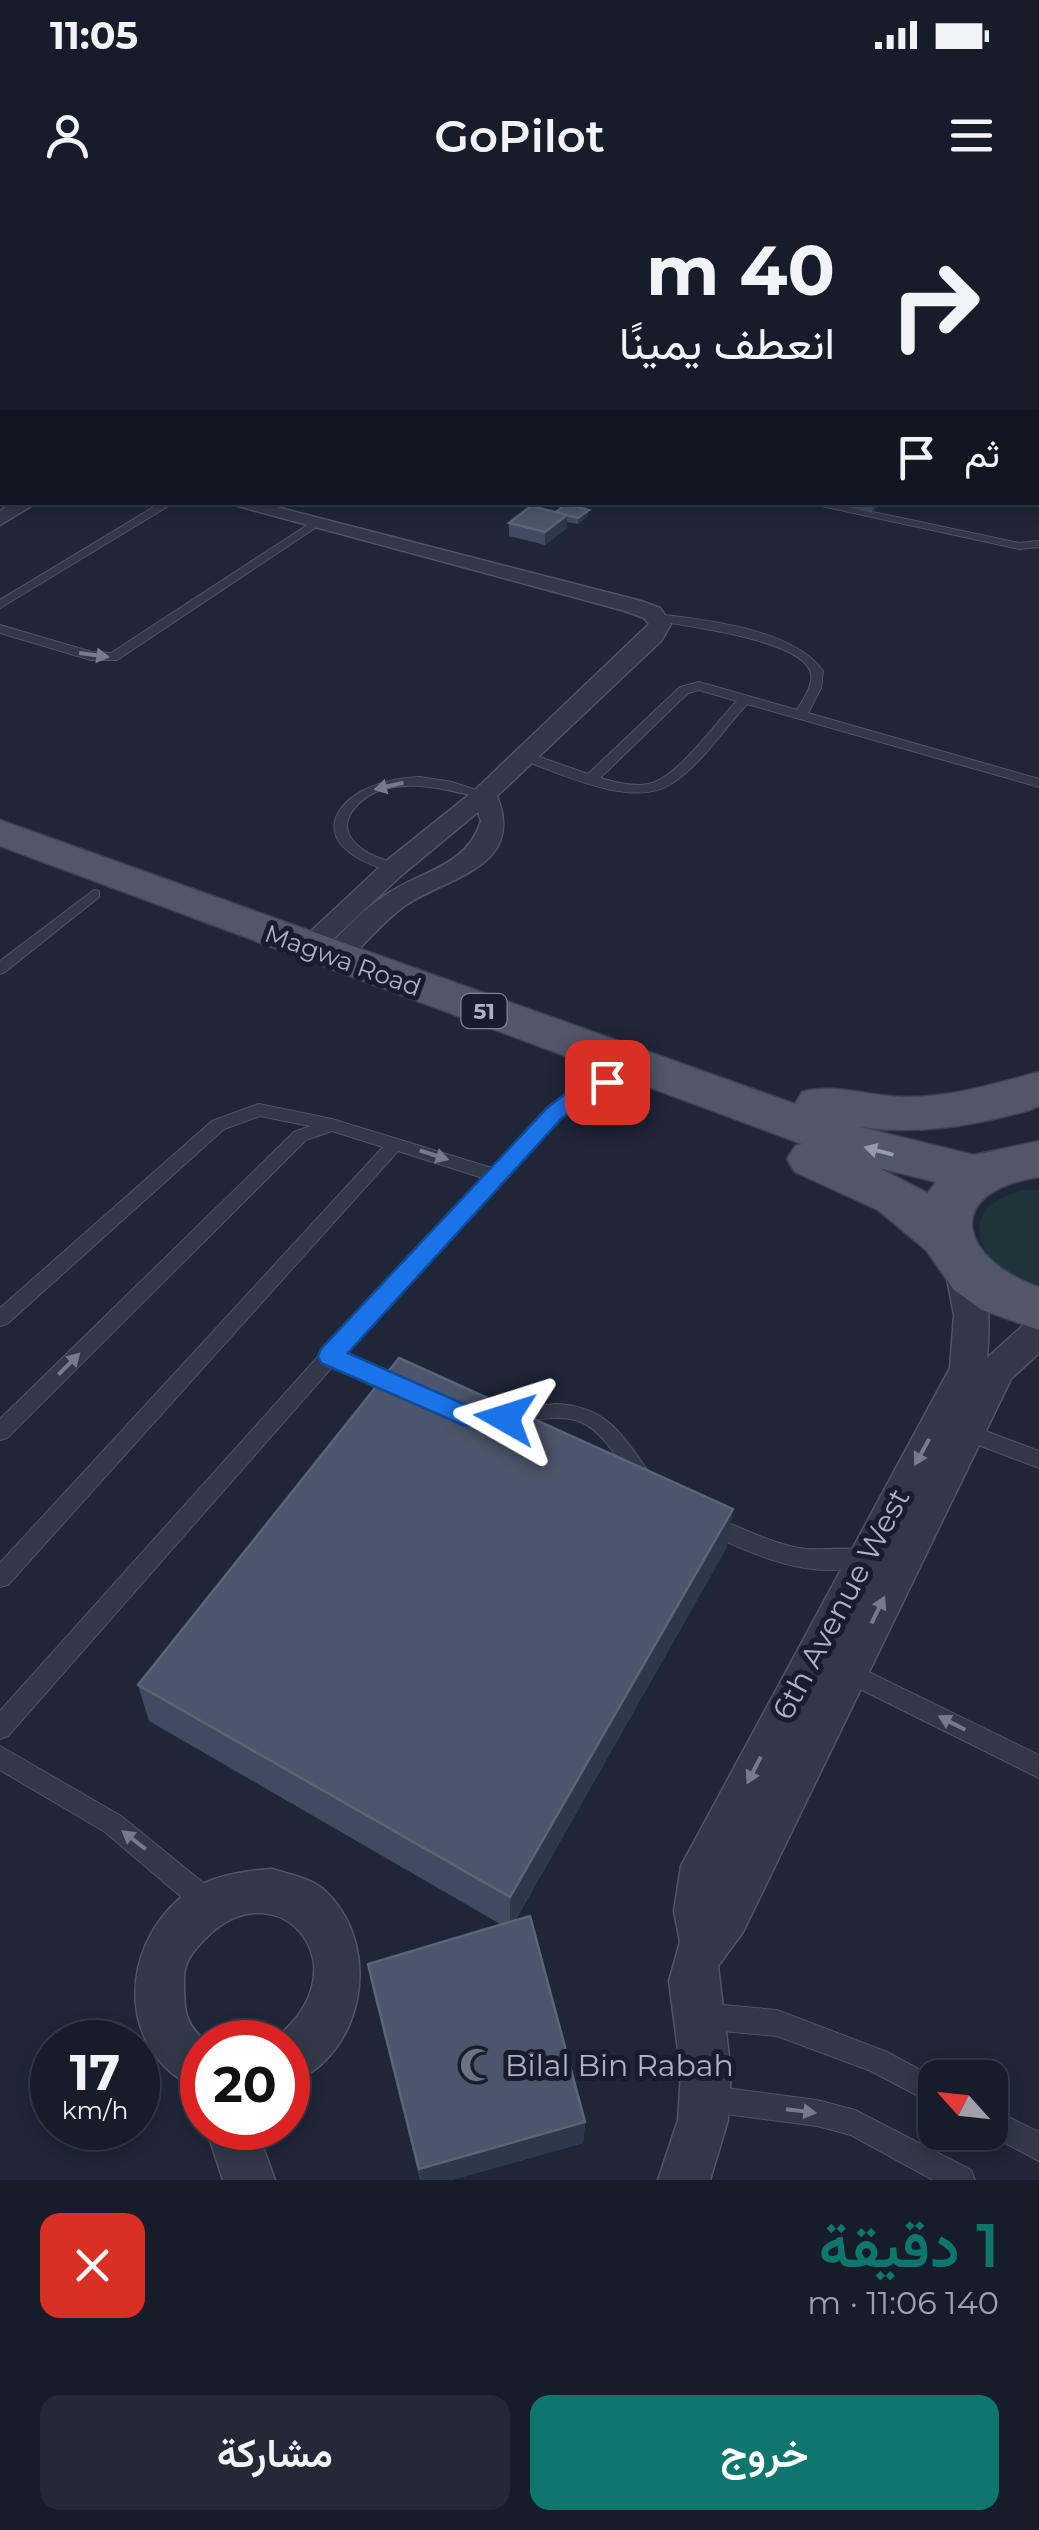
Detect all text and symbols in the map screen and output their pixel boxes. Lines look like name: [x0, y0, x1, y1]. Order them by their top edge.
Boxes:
text: 11:05: [50, 12, 138, 59]
icon: person: [40, 108, 95, 163]
text: GoPilot: [434, 108, 605, 163]
icon: menu: [944, 108, 999, 163]
text: 40 m: [646, 227, 835, 313]
icon: right: [870, 240, 1000, 370]
text: انعطف يمينًا: [619, 315, 835, 370]
icon: arrive: [889, 430, 944, 485]
text: ثم: [964, 430, 1000, 477]
one-way arrow: [79, 647, 110, 663]
one-way arrow: [373, 779, 404, 794]
street label: Magwa Road: [261, 918, 425, 1002]
road number: 51: [462, 994, 506, 1028]
pin: [565, 1040, 650, 1125]
icon: arrive: [580, 1055, 635, 1110]
one-way arrow: [863, 1142, 894, 1158]
one-way arrow: [420, 1149, 450, 1164]
one-way arrow: [57, 1352, 81, 1376]
position arrow: [453, 1366, 557, 1470]
one-way arrow: [913, 1438, 930, 1467]
street label: 6th Avenue West: [765, 1482, 917, 1726]
one-way arrow: [870, 1595, 887, 1624]
one-way arrow: [938, 1715, 967, 1732]
one-way arrow: [745, 1756, 762, 1785]
one-way arrow: [121, 1830, 147, 1851]
speed limit sign: 20: [180, 2020, 310, 2150]
text: 17: [70, 2042, 120, 2103]
mosque icon: Bilal Bin Rabah: [458, 2046, 496, 2084]
place label: Bilal Bin Rabah: [505, 2047, 734, 2084]
north arrow: [918, 2060, 1008, 2150]
map controls: [918, 2060, 1008, 2150]
text: km/h: [62, 2095, 128, 2125]
one-way arrow: [786, 2103, 817, 2119]
text: 1 دقيقة: [819, 2209, 999, 2282]
button: close: [40, 2213, 145, 2318]
text: 140 m · 11:06: [807, 2283, 999, 2322]
button: مشاركة: [40, 2395, 510, 2510]
button: خروج: [530, 2395, 999, 2510]

